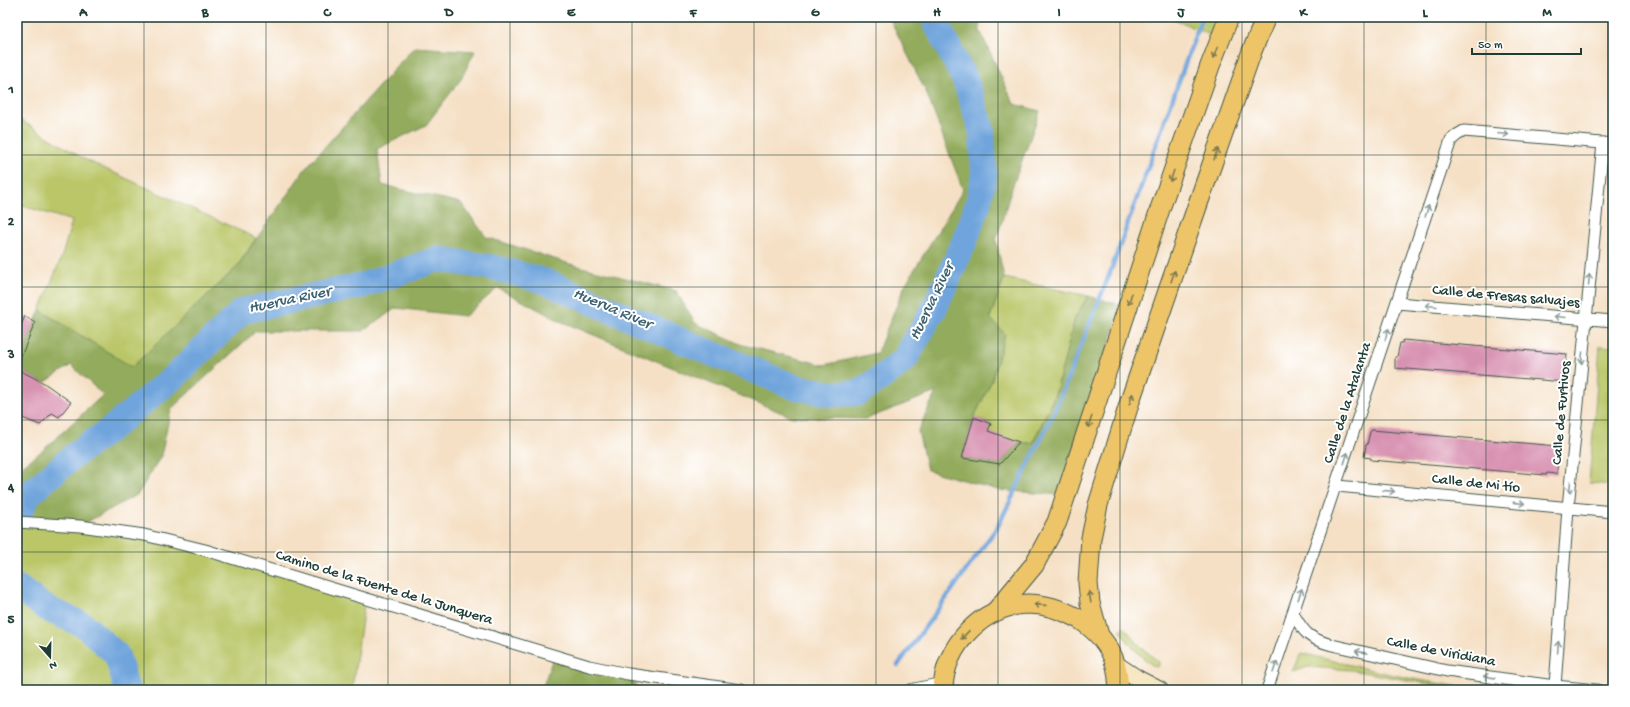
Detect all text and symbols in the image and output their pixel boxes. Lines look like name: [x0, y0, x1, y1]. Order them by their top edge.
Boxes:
text: A: [78, 6, 88, 21]
text: B: [201, 6, 210, 21]
text: C: [322, 6, 332, 21]
text: D: [444, 6, 454, 21]
text: E: [567, 6, 576, 21]
text: F: [689, 6, 698, 21]
text: G: [811, 6, 820, 21]
text: H: [933, 6, 941, 21]
text: I: [1057, 6, 1061, 21]
text: J: [1177, 6, 1186, 21]
text: K: [1298, 6, 1308, 21]
text: L: [1423, 6, 1429, 21]
text: M: [1542, 6, 1552, 21]
scale bar: [1472, 30, 1581, 56]
text: 50 m: [1478, 39, 1503, 53]
one-way arrow: [1210, 47, 1218, 59]
text: 1: [7, 83, 14, 98]
one-way arrow: [1496, 130, 1509, 138]
one-way arrow: [1212, 148, 1220, 160]
one-way arrow: [1168, 169, 1175, 182]
one-way arrow: [1424, 204, 1431, 217]
text: 2: [8, 215, 15, 230]
water label: Huerva River: [906, 257, 961, 344]
one-way arrow: [1170, 270, 1177, 283]
one-way arrow: [1585, 274, 1593, 287]
water label: Huerva River: [247, 282, 336, 319]
street label: Calle de Fresas salvajes: [1432, 282, 1581, 312]
water label: Huerva River: [570, 285, 657, 336]
one-way arrow: [1126, 292, 1133, 305]
one-way arrow: [1425, 302, 1438, 309]
one-way arrow: [1554, 313, 1567, 320]
one-way arrow: [1384, 328, 1391, 341]
street label: Calle de la Atalanta: [1320, 340, 1376, 466]
text: 3: [7, 348, 15, 363]
one-way arrow: [1578, 351, 1585, 364]
street label: Calle de Furtivos: [1549, 360, 1576, 465]
one-way arrow: [1127, 394, 1135, 406]
one-way arrow: [1085, 416, 1093, 428]
one-way arrow: [1343, 451, 1350, 464]
street label: Calle de Mi tío: [1431, 470, 1521, 498]
one-way arrow: [1566, 480, 1574, 493]
text: 4: [7, 481, 15, 496]
one-way arrow: [1382, 487, 1395, 495]
one-way arrow: [1512, 500, 1525, 507]
street label: Camino de la Fuente de la Junquera: [273, 546, 495, 630]
one-way arrow: [1297, 588, 1304, 601]
one-way arrow: [1086, 591, 1094, 604]
one-way arrow: [1034, 602, 1047, 609]
text: 5: [8, 613, 15, 628]
one-way arrow: [960, 630, 970, 640]
street label: Calle de Viridiana: [1385, 633, 1498, 671]
north arrow: [30, 637, 70, 677]
one-way arrow: [1554, 641, 1561, 654]
one-way arrow: [1355, 647, 1368, 655]
text: N: [47, 658, 58, 671]
one-way arrow: [1272, 661, 1279, 674]
one-way arrow: [1483, 673, 1496, 681]

